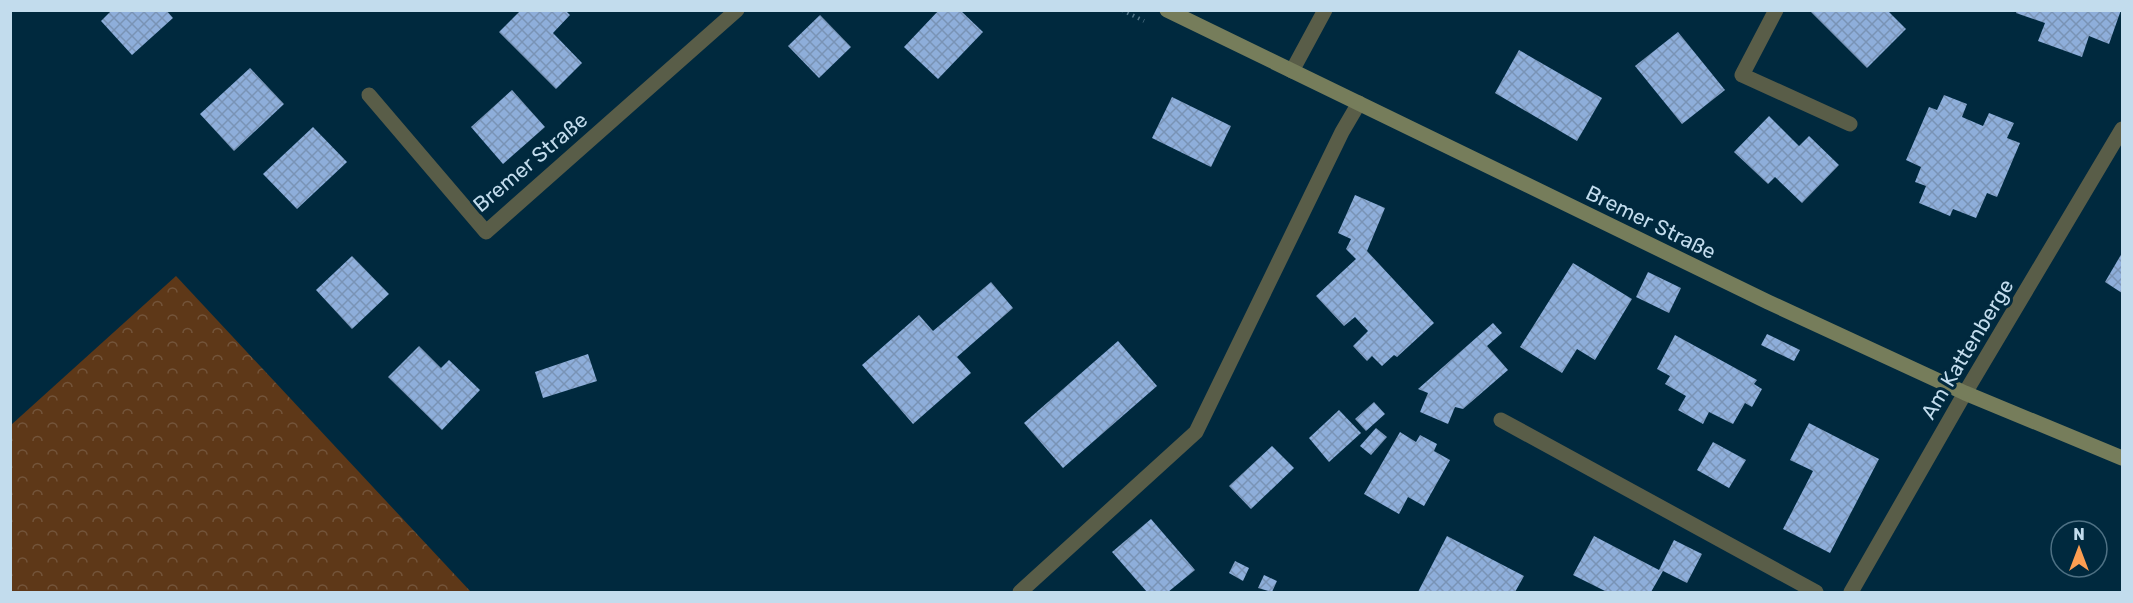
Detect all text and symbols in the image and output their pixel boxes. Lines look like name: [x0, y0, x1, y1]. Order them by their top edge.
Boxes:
street label: Bremer Straße: [468, 107, 592, 217]
street label: Bremer Straße: [1582, 180, 1720, 264]
street label: Am Kattenberge: [1915, 274, 2019, 424]
north arrow: [2049, 519, 2109, 579]
text: N: [2073, 525, 2085, 544]

